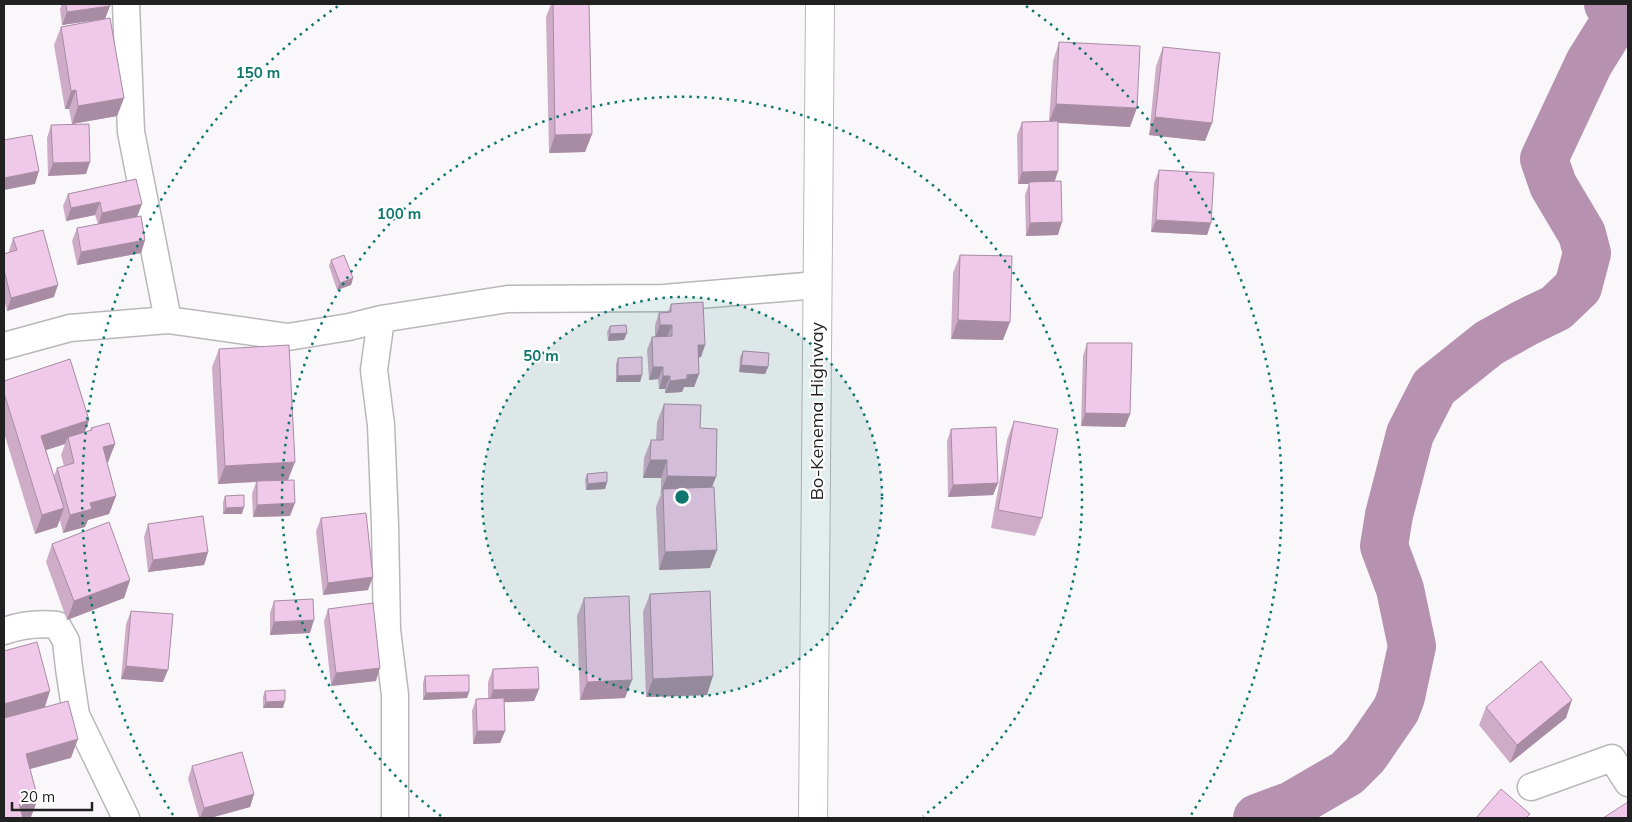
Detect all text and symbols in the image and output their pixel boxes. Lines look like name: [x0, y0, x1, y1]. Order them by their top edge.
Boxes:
text: 150 m: [236, 63, 280, 82]
text: 100 m: [377, 204, 421, 223]
street label: Bo-Kenema Highway: [805, 321, 828, 500]
text: 50 m: [523, 346, 559, 365]
centre of rings: [673, 488, 691, 506]
scale bar: [12, 780, 92, 812]
text: 20 m: [20, 787, 55, 806]

